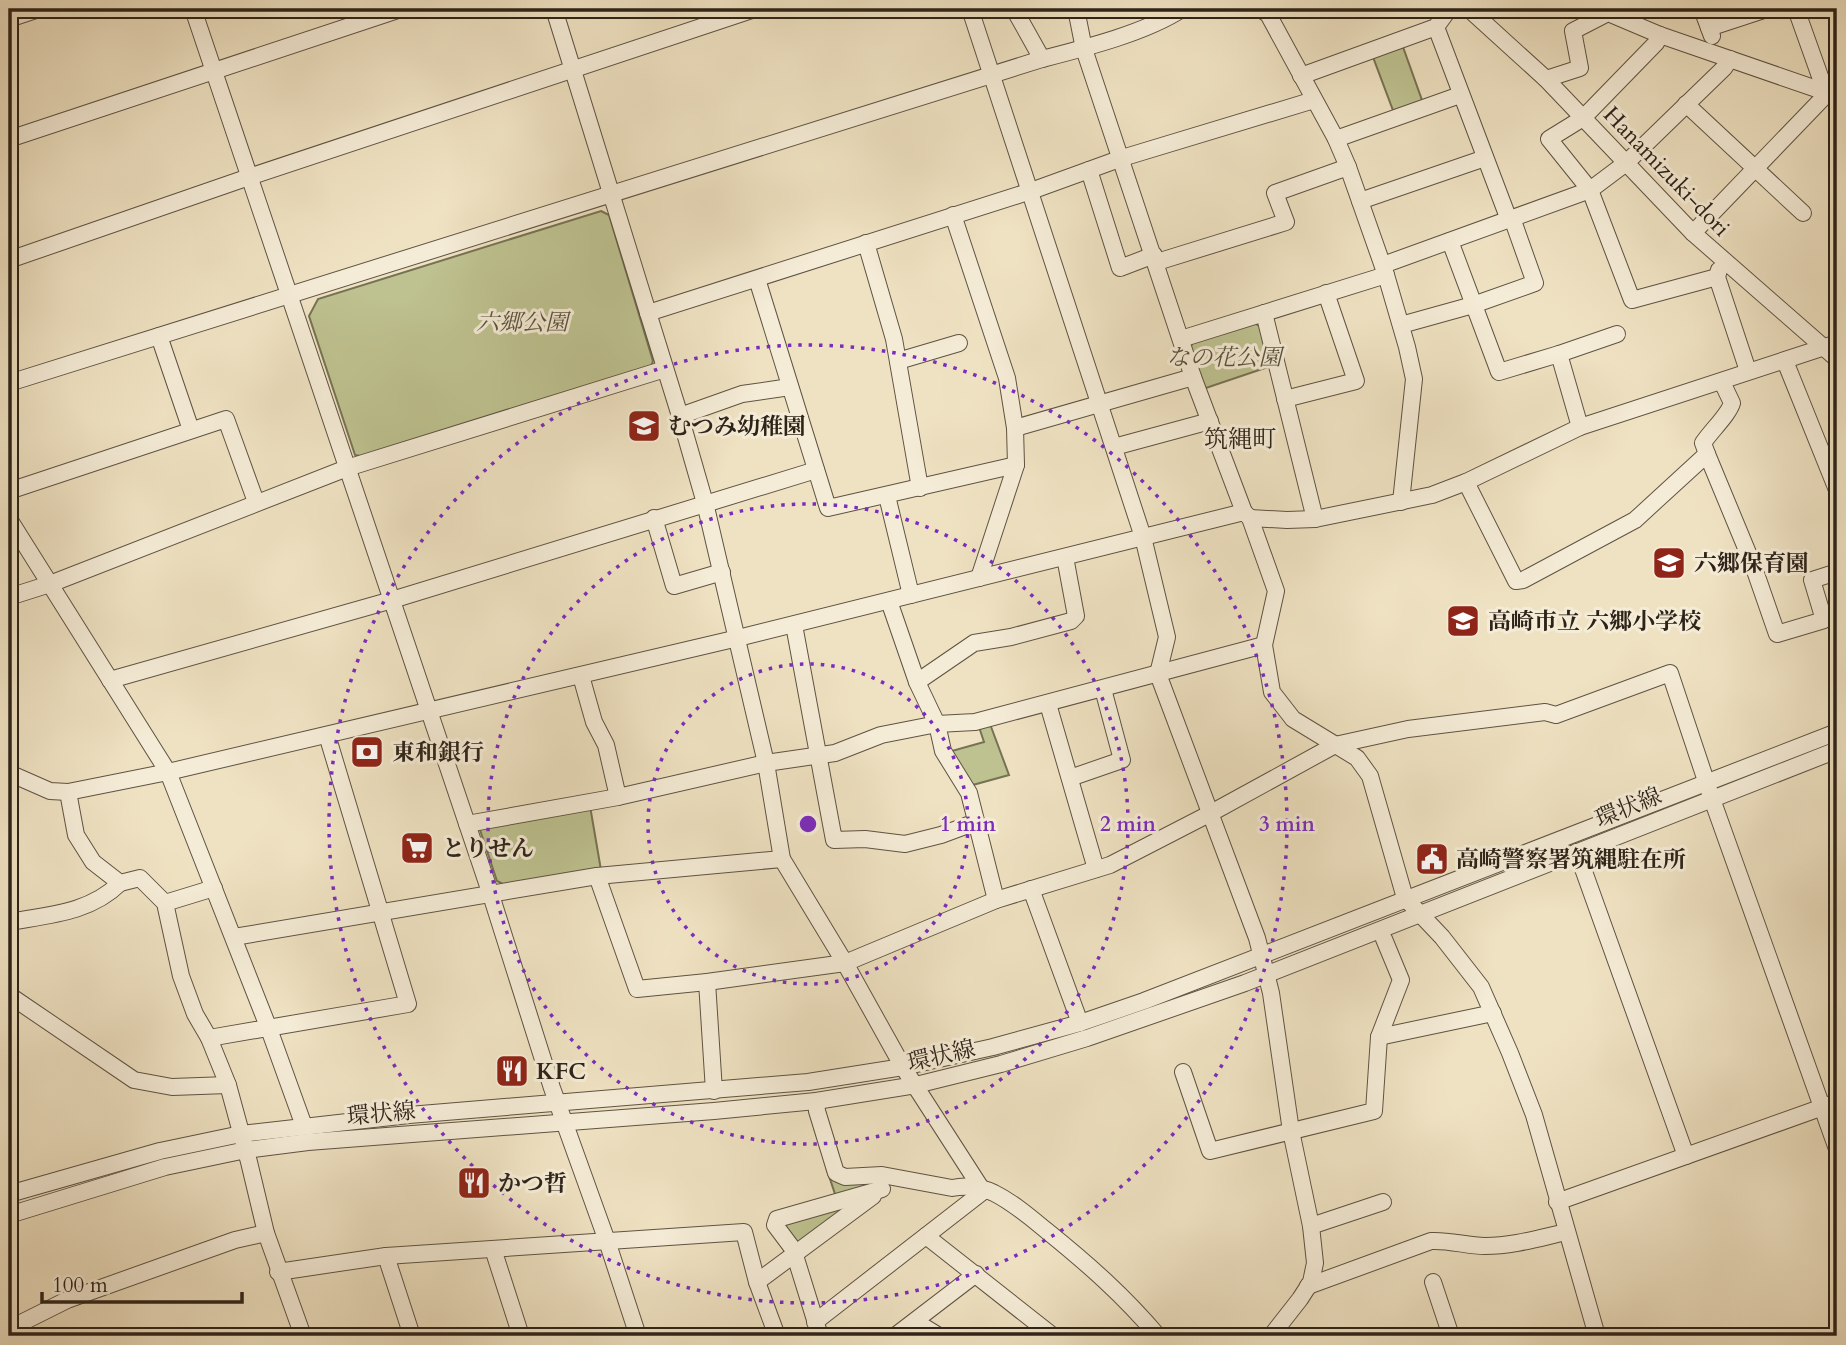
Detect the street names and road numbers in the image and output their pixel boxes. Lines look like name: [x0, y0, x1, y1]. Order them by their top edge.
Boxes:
street label: Hanamizuki-dori: [1597, 100, 1737, 243]
street label: 環状線: [1590, 780, 1666, 835]
street label: 環状線: [904, 1033, 978, 1078]
street label: 環状線: [345, 1095, 417, 1132]

